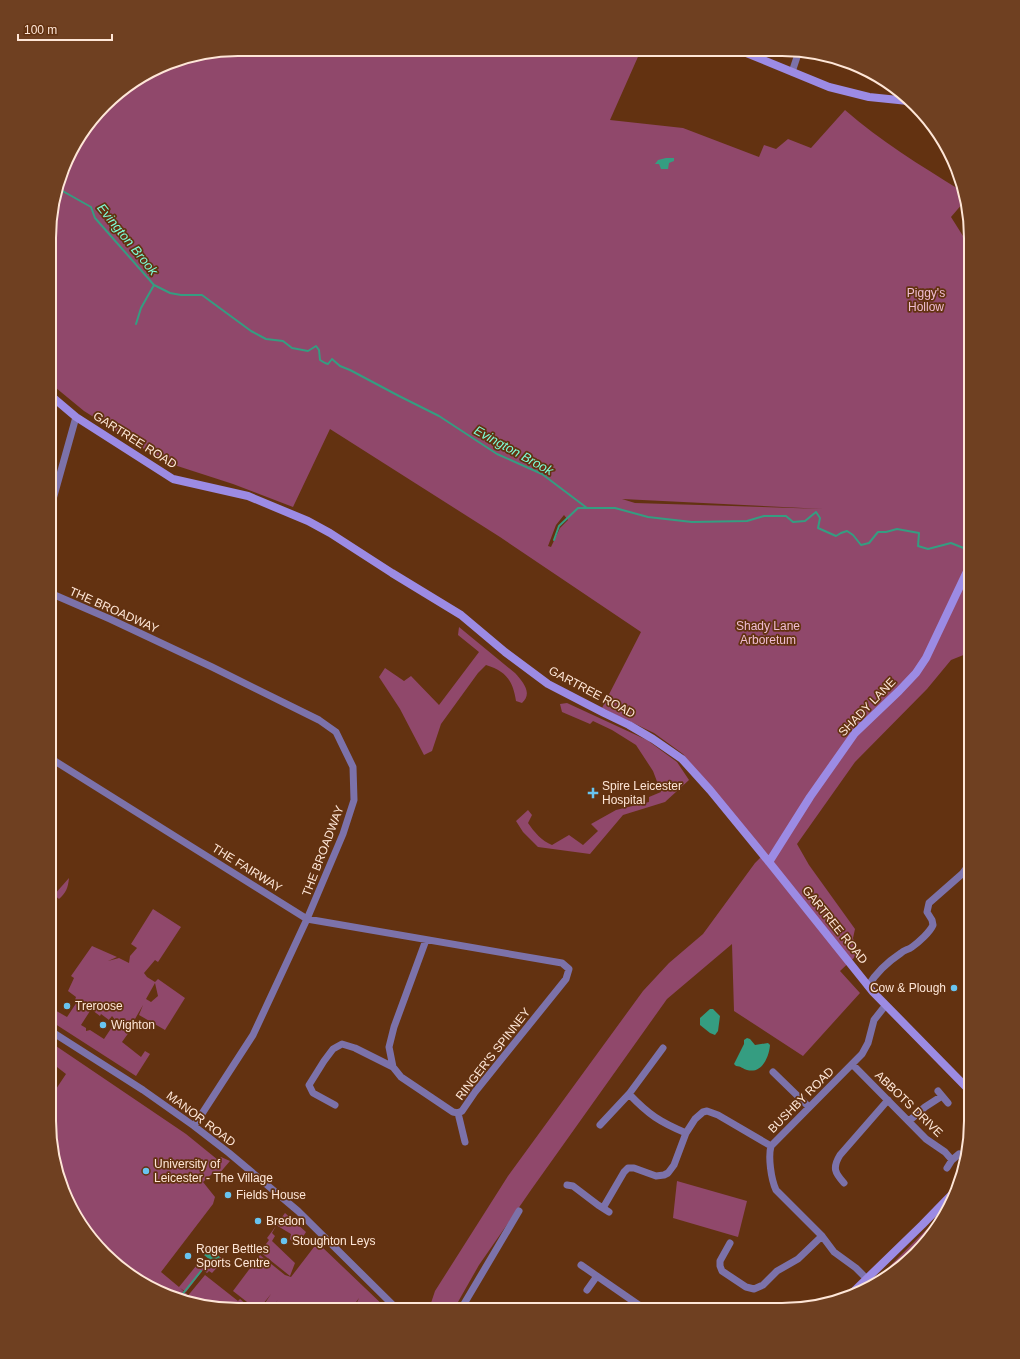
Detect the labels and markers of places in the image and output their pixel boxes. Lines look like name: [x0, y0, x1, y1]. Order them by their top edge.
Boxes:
place label: Spire Leicester Hospital: [602, 779, 682, 807]
marker: Spire Leicester Hospital: [587, 787, 599, 799]
place label: Cow & Plough: [870, 981, 946, 995]
marker: Cow & Plough: [949, 983, 959, 993]
place label: Treroose: [75, 999, 123, 1013]
marker: Treroose: [62, 1001, 72, 1011]
place label: Wighton: [111, 1018, 155, 1032]
marker: Wighton: [98, 1020, 108, 1030]
place label: University of Leicester - The Village: [154, 1157, 273, 1185]
marker: University of Leicester - The Village: [141, 1166, 151, 1176]
place label: Fields House: [236, 1188, 306, 1202]
marker: Fields House: [223, 1190, 233, 1200]
place label: Bredon: [266, 1214, 305, 1228]
marker: Bredon: [253, 1216, 263, 1226]
place label: Stoughton Leys: [292, 1234, 375, 1248]
marker: Stoughton Leys: [279, 1236, 289, 1246]
place label: Roger Bettles Sports Centre: [196, 1242, 270, 1270]
marker: Roger Bettles Sports Centre: [183, 1251, 193, 1261]

